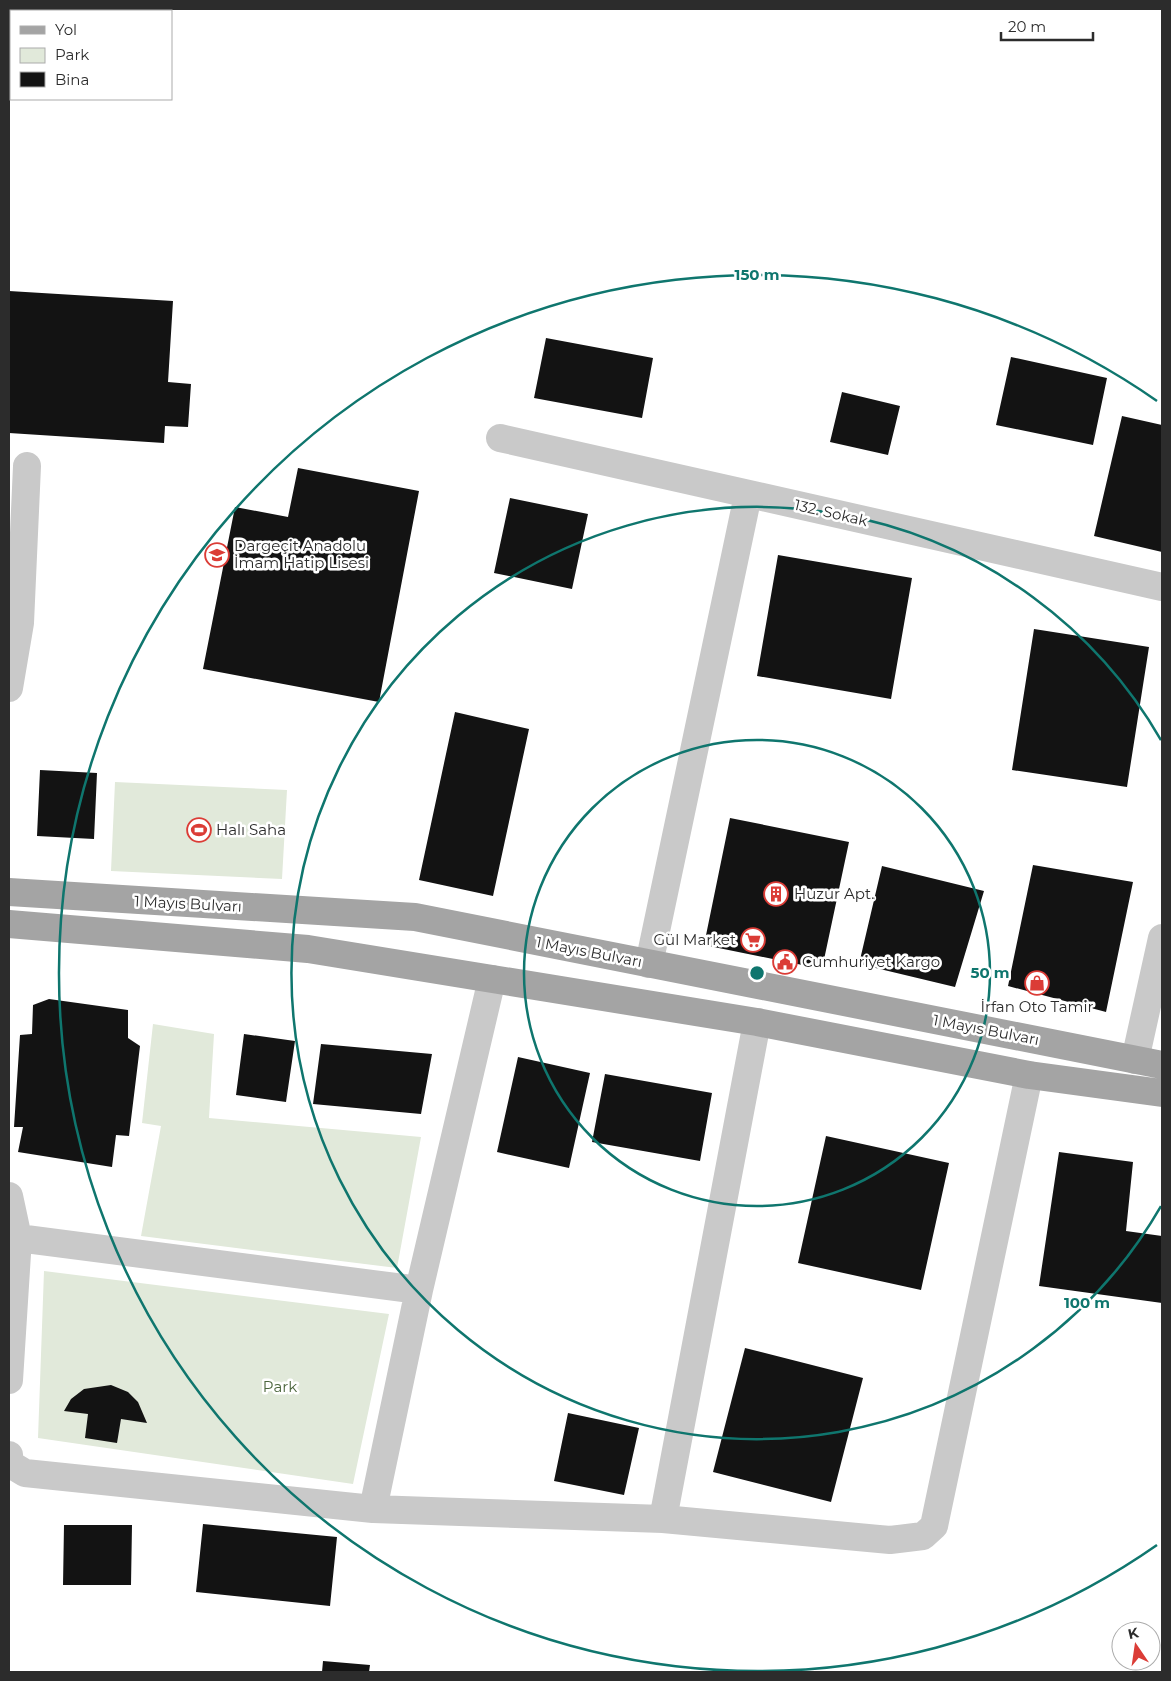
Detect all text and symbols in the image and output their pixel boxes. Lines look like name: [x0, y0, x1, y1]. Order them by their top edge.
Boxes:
legend: [10, 10, 172, 100]
scale bar: [1001, 10, 1094, 42]
text: 20 m: [1008, 17, 1046, 36]
text: Yol: [55, 20, 77, 39]
text: Park: [55, 45, 89, 64]
text: Bina: [55, 70, 89, 89]
text: 150 m: [735, 265, 779, 284]
street label: 132. Sokak: [793, 495, 870, 530]
place label: Dargeçit Anadolu İmam Hatip Lisesi: [234, 536, 369, 572]
school or university icon: Dargeçit Anadolu İmam Hatip Lisesi: [204, 542, 230, 568]
sports icon: Halı Saha: [186, 817, 212, 843]
place label: Halı Saha: [216, 820, 286, 839]
building icon: Huzur Apt.: [763, 881, 789, 907]
place label: Huzur Apt.: [794, 884, 874, 903]
street label: 1 Mayıs Bulvarı: [134, 891, 242, 916]
supermarket icon: Gül Market: [740, 927, 766, 953]
place label: Gül Market: [653, 930, 736, 949]
street label: 1 Mayıs Bulvarı: [534, 932, 644, 971]
public building icon: Cumhuriyet Kargo: [772, 949, 798, 975]
place label: Cumhuriyet Kargo: [802, 952, 940, 971]
text: 50 m: [970, 963, 1010, 982]
centre of rings: [748, 964, 766, 982]
shop icon: İrfan Oto Tamir: [1024, 970, 1050, 996]
place label: İrfan Oto Tamir: [980, 997, 1094, 1016]
street label: 1 Mayıs Bulvarı: [931, 1010, 1041, 1049]
text: 100 m: [1064, 1293, 1110, 1312]
park label: Park: [263, 1377, 297, 1396]
north arrow: [1111, 1621, 1161, 1671]
text: K: [1126, 1623, 1141, 1643]

